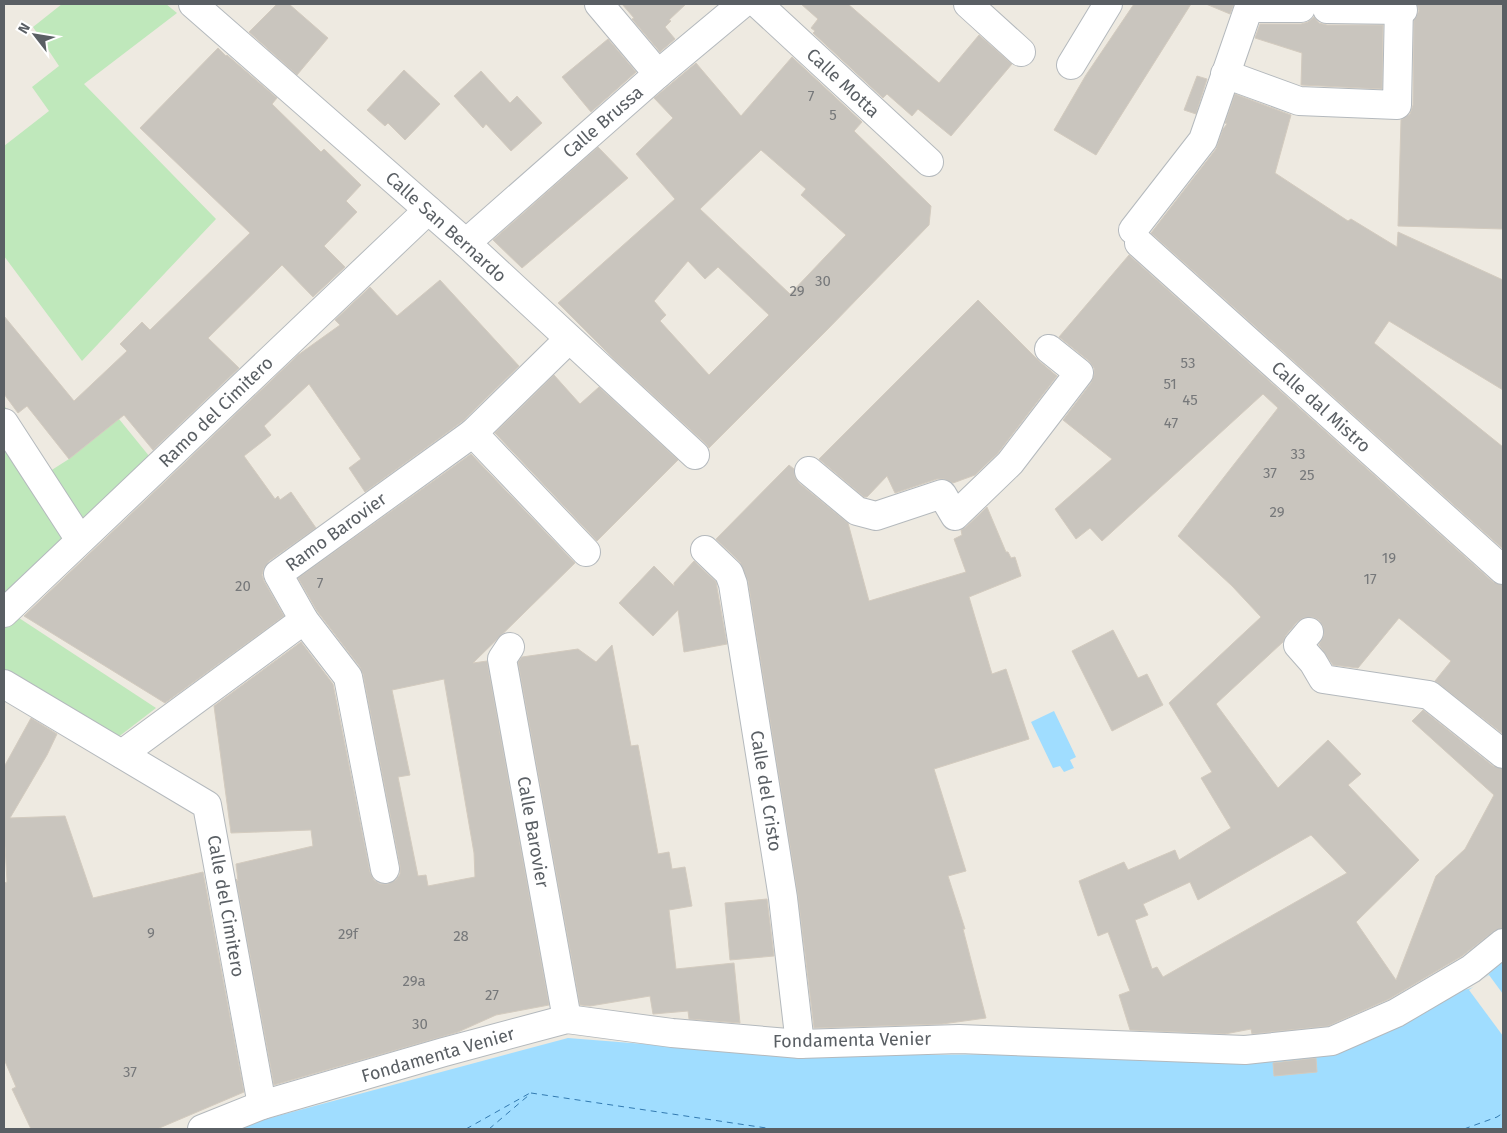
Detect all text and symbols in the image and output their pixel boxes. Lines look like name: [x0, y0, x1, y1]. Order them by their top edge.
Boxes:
north arrow: [10, 10, 60, 60]
text: N: [15, 20, 34, 37]
street label: Calle Motta: [802, 44, 884, 122]
street label: Calle Brussa: [558, 81, 648, 163]
house number: 7: [808, 87, 815, 105]
house number: 5: [829, 106, 837, 124]
street label: Calle San Bernardo: [381, 167, 511, 287]
house number: 30: [815, 272, 831, 290]
house number: 29: [789, 282, 805, 300]
street label: Ramo del Cimitero: [154, 352, 278, 472]
house number: 53: [1181, 354, 1195, 372]
street label: Calle dal Mistro: [1267, 357, 1375, 457]
house number: 51: [1163, 375, 1177, 393]
house number: 45: [1182, 391, 1198, 409]
house number: 47: [1164, 414, 1178, 432]
house number: 33: [1291, 445, 1305, 463]
house number: 37: [1263, 464, 1277, 482]
house number: 25: [1300, 466, 1314, 484]
street label: Ramo Barovier: [281, 488, 391, 576]
house number: 29: [1269, 503, 1285, 521]
house number: 19: [1382, 549, 1396, 567]
house number: 17: [1363, 570, 1377, 588]
house number: 7: [317, 574, 324, 592]
house number: 20: [235, 577, 251, 595]
street label: Calle del Cristo: [746, 729, 786, 853]
street label: Calle Barovier: [512, 775, 554, 890]
street label: Calle del Cimitero: [203, 833, 249, 979]
house number: 9: [147, 924, 155, 942]
house number: 29f: [338, 925, 359, 943]
house number: 28: [453, 927, 469, 945]
house number: 29a: [402, 972, 426, 990]
house number: 27: [485, 986, 499, 1004]
house number: 30: [412, 1015, 428, 1033]
street label: Fondamenta Venier: [359, 1023, 517, 1087]
street label: Fondamenta Venier: [773, 1028, 931, 1052]
house number: 37: [123, 1063, 137, 1081]

